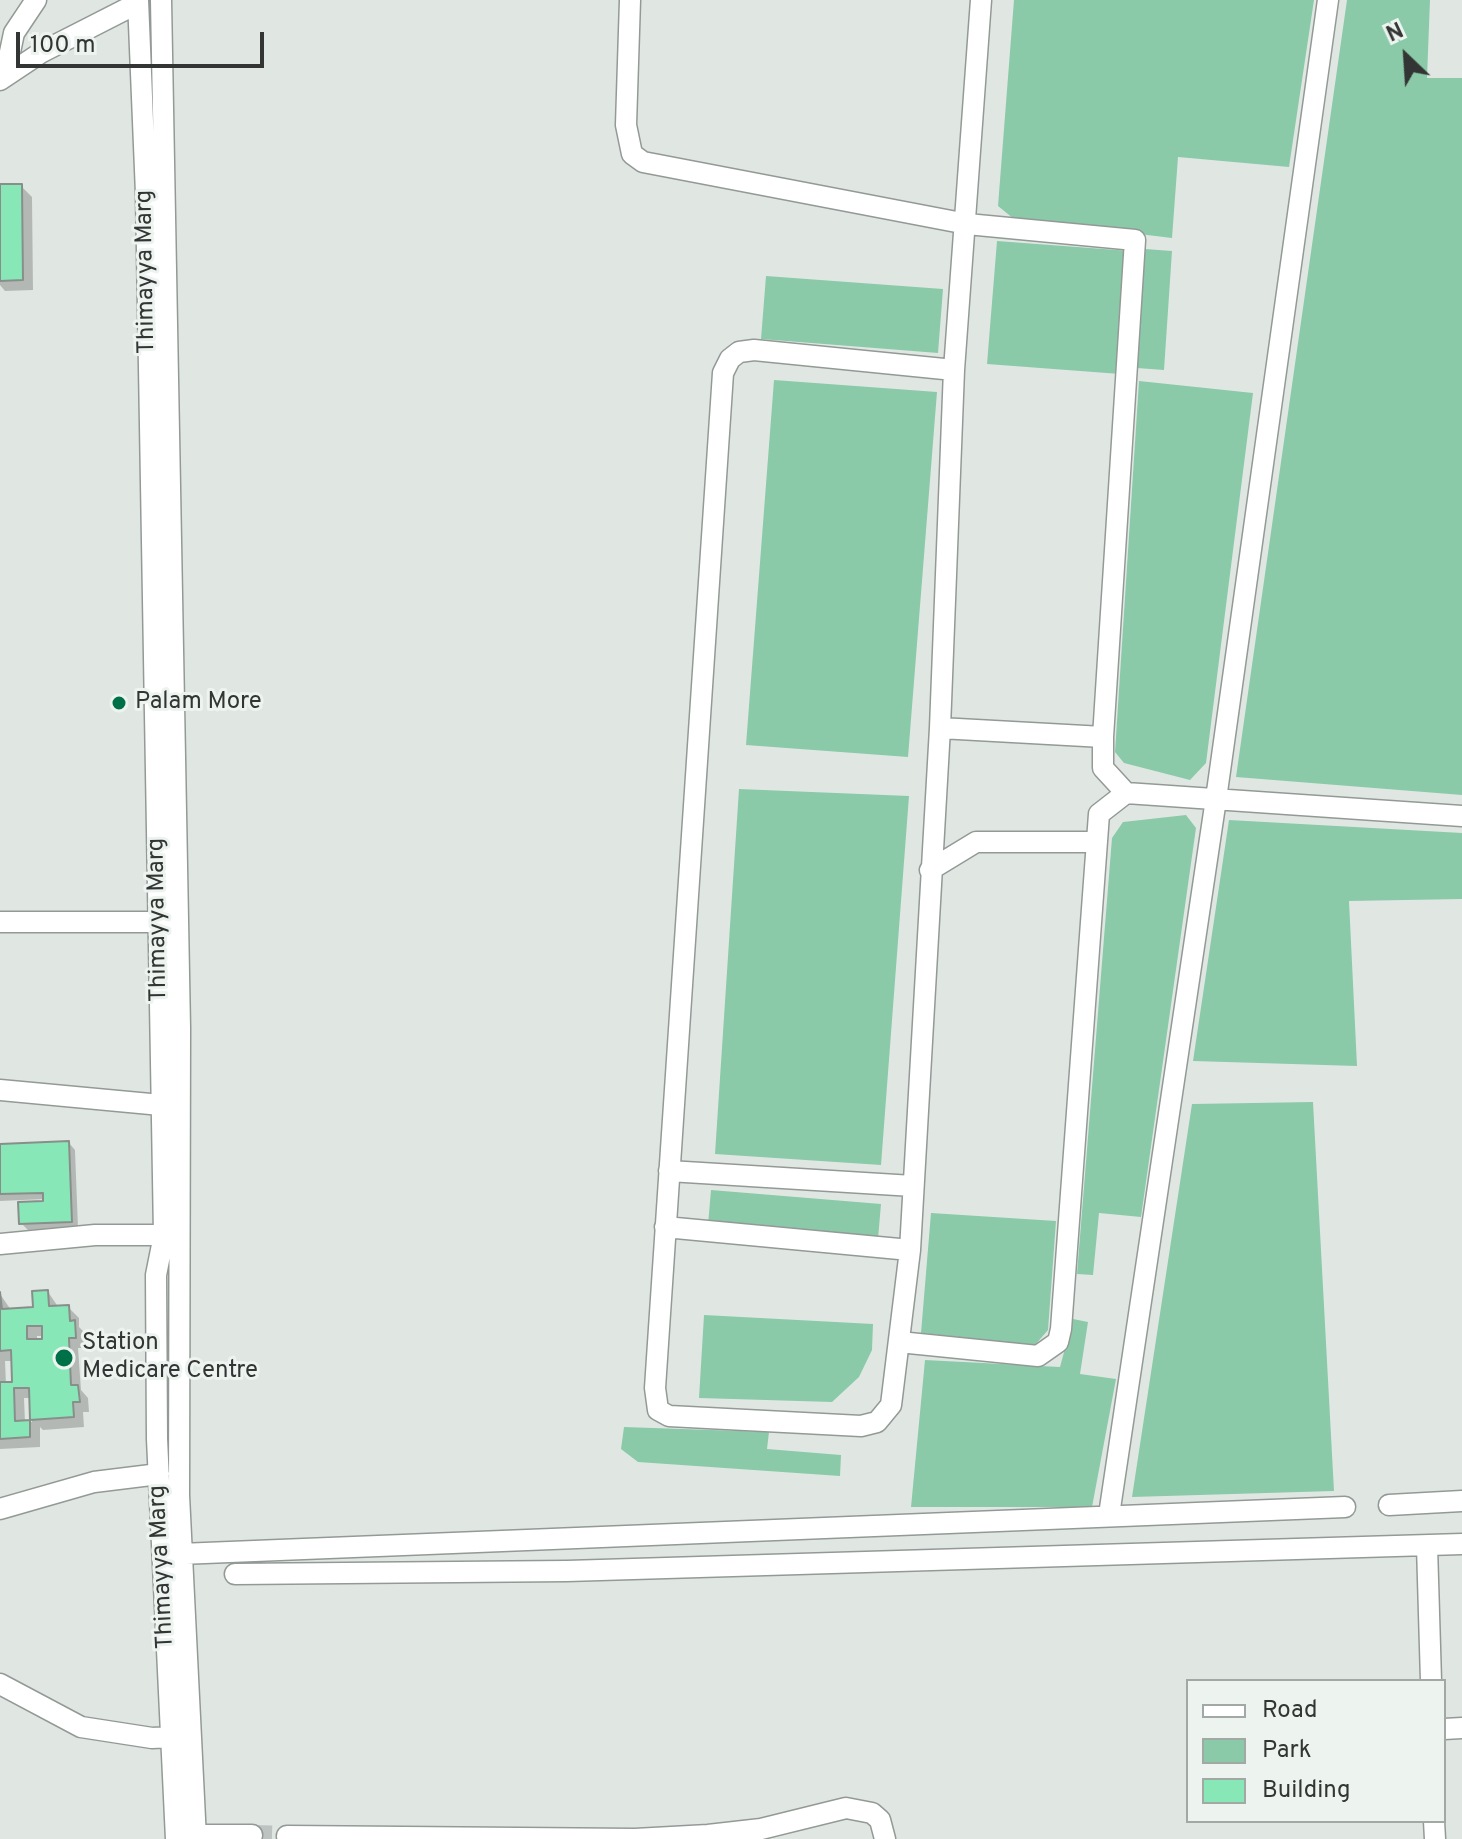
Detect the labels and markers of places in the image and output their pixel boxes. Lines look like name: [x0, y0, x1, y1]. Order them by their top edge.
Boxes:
place label: Palam More: [135, 689, 262, 717]
marker: Palam More: [110, 694, 128, 712]
place label: Station Medicare Centre: [82, 1330, 258, 1386]
marker: Station Medicare Centre: [53, 1347, 75, 1369]

